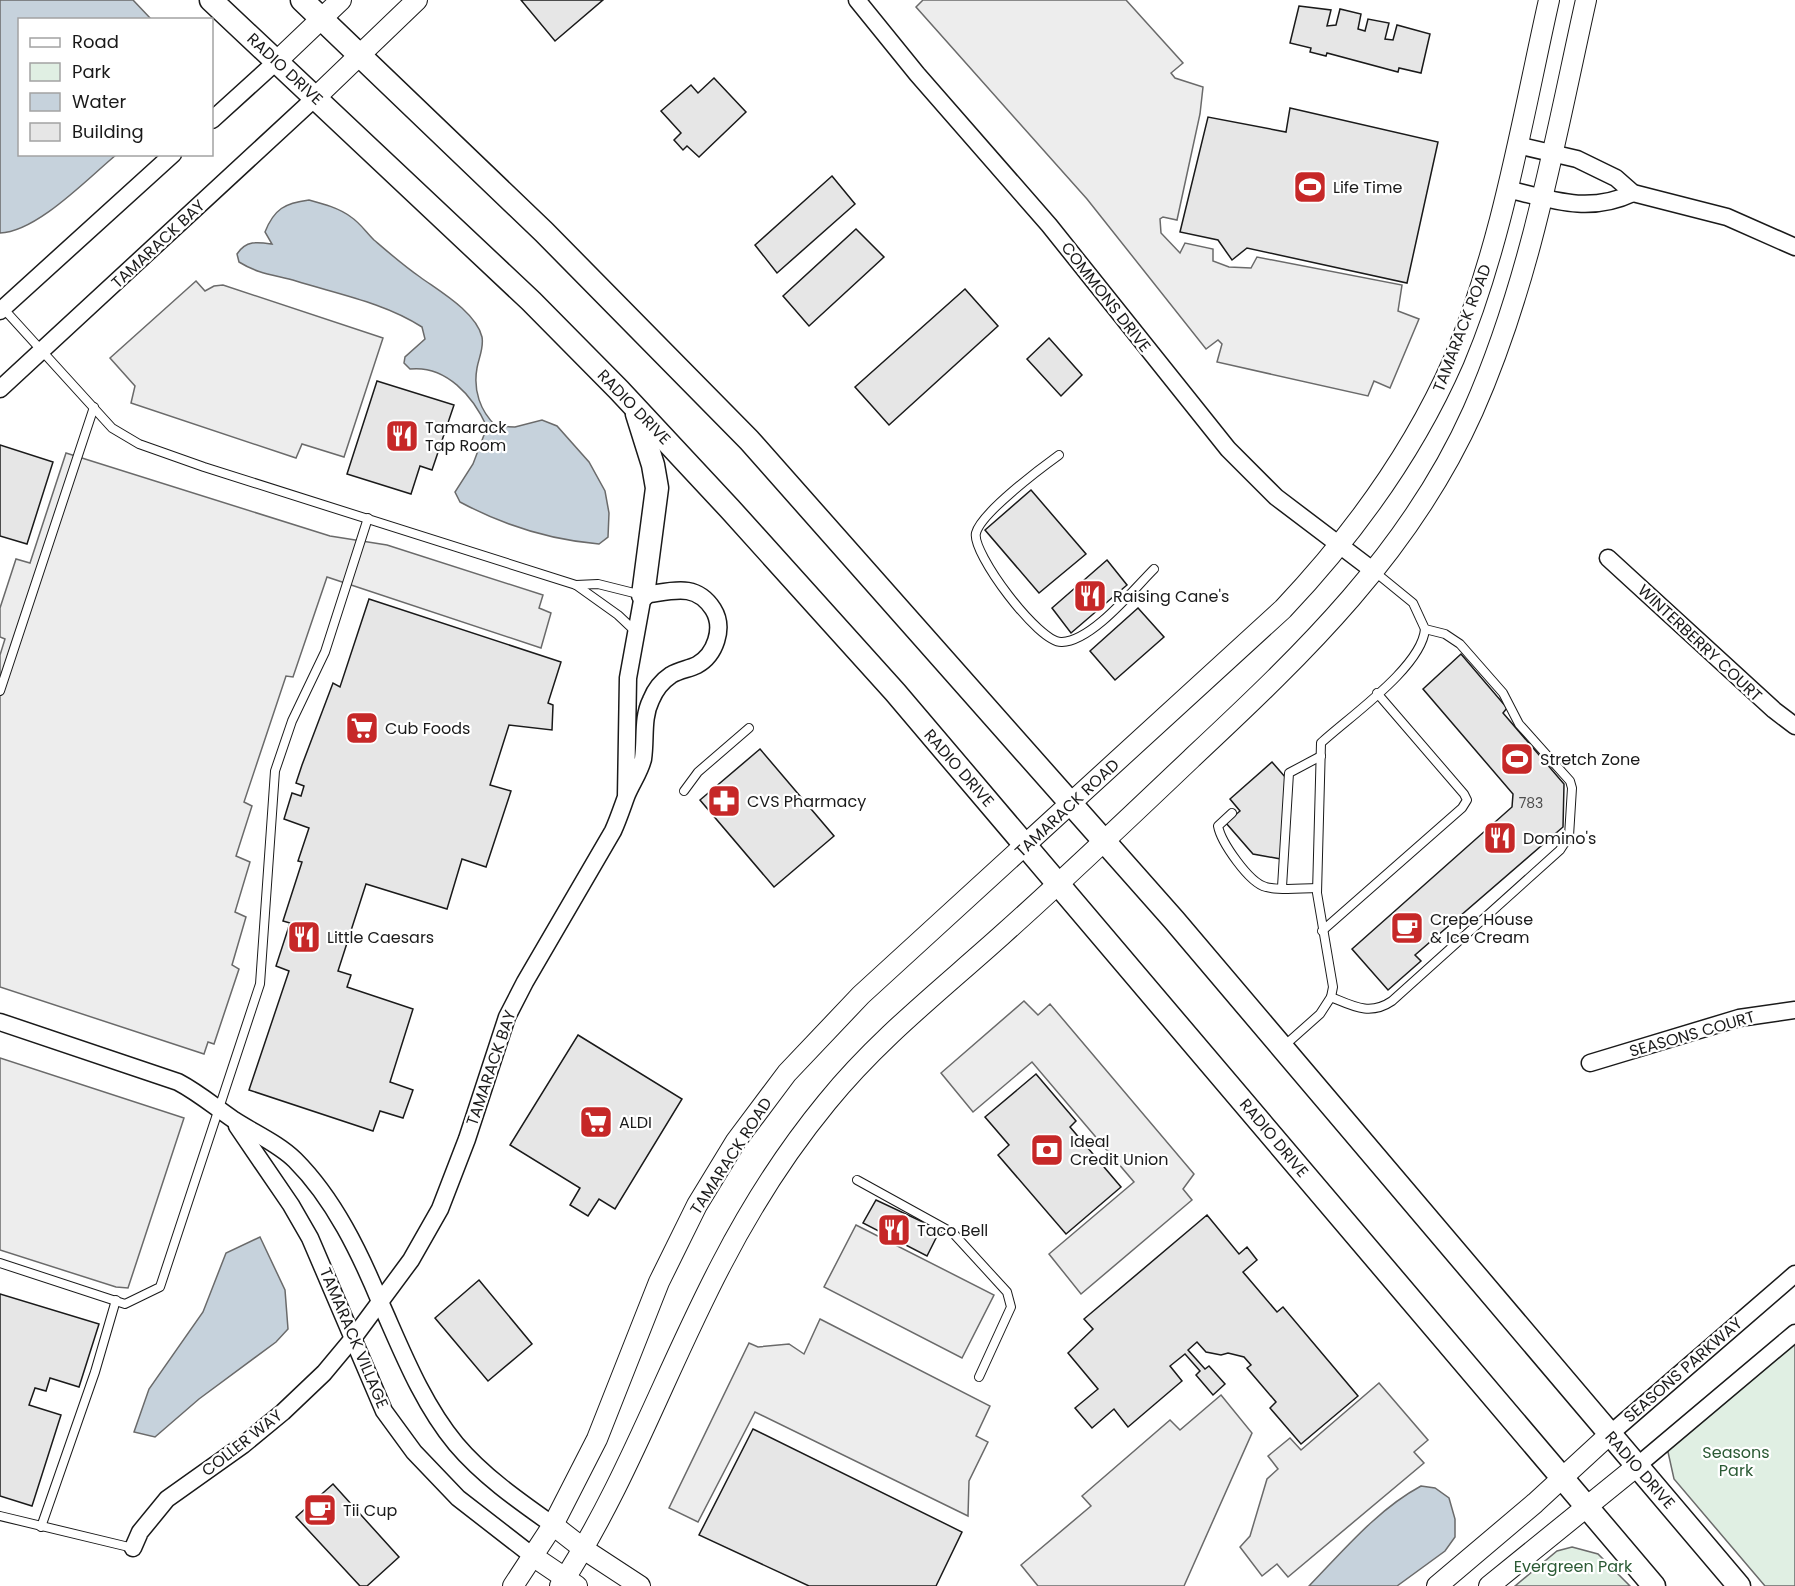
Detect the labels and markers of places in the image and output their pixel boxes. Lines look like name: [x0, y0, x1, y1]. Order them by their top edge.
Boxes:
sports icon: Life Time: [1292, 169, 1328, 205]
place label: Life Time: [1333, 176, 1402, 199]
place label: Tamarack Tap Room: [425, 416, 507, 457]
restaurant icon: Tamarack Tap Room: [384, 418, 420, 454]
restaurant icon: Raising Cane's: [1072, 578, 1108, 614]
place label: Raising Cane's: [1113, 585, 1229, 608]
supermarket icon: Cub Foods: [344, 710, 380, 746]
place label: Cub Foods: [385, 717, 470, 740]
sports icon: Stretch Zone: [1499, 741, 1535, 777]
place label: Stretch Zone: [1540, 748, 1640, 771]
pharmacy icon: CVS Pharmacy: [706, 783, 742, 819]
place label: CVS Pharmacy: [747, 790, 866, 813]
restaurant icon: Domino's: [1482, 820, 1518, 856]
place label: Domino's: [1523, 827, 1596, 850]
place label: Crepe House & Ice Cream: [1430, 908, 1533, 949]
cafe icon: Crepe House & Ice Cream: [1389, 910, 1425, 946]
restaurant icon: Little Caesars: [286, 919, 322, 955]
place label: Little Caesars: [327, 926, 434, 949]
supermarket icon: ALDI: [578, 1104, 614, 1140]
place label: ALDI: [619, 1111, 652, 1134]
place label: Ideal Credit Union: [1070, 1130, 1169, 1171]
bank icon: Ideal Credit Union: [1029, 1132, 1065, 1168]
restaurant icon: Taco Bell: [876, 1212, 912, 1248]
place label: Taco Bell: [917, 1219, 988, 1242]
cafe icon: Tii Cup: [302, 1492, 338, 1528]
place label: Tii Cup: [343, 1499, 397, 1522]

